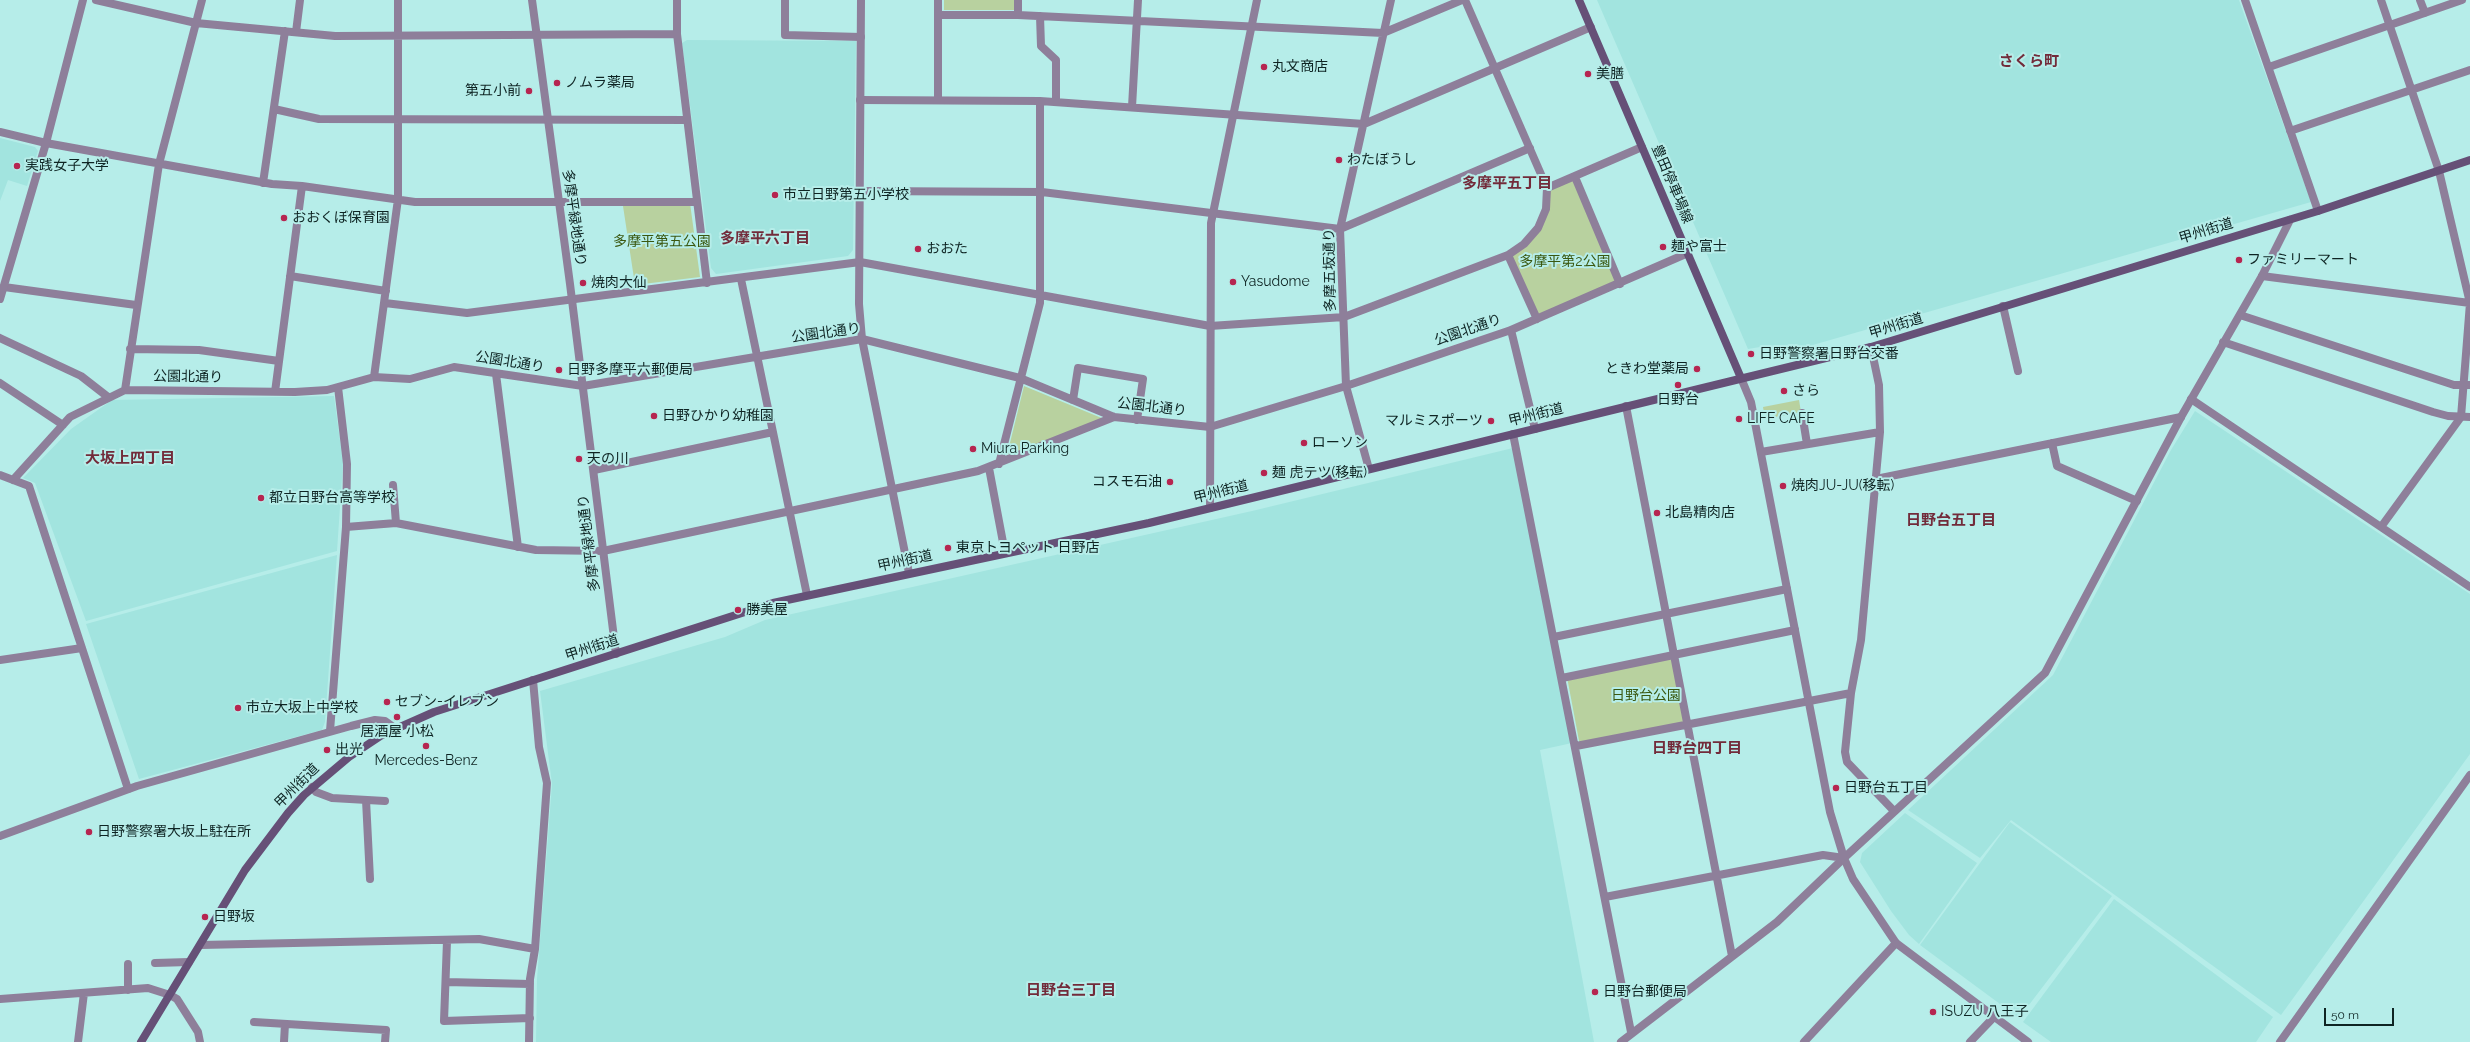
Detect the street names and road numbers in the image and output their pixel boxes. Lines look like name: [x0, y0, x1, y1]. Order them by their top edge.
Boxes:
street label: 豊田停車場線: [1648, 142, 1696, 226]
street label: 多摩平緑地通り: [559, 168, 589, 268]
street label: 甲州街道: [2177, 215, 2235, 247]
street label: 多摩五坂通り: [1321, 228, 1339, 312]
street label: 甲州街道: [1867, 310, 1925, 342]
street label: 公園北通り: [1432, 311, 1504, 349]
street label: 公園北通り: [790, 320, 862, 346]
street label: 公園北通り: [474, 348, 546, 376]
street label: 公園北通り: [153, 368, 223, 386]
street label: 公園北通り: [1116, 394, 1188, 420]
street label: 甲州街道: [1507, 400, 1565, 430]
street label: 甲州街道: [1192, 477, 1250, 507]
street label: 多摩平緑地通り: [575, 493, 603, 593]
street label: 甲州街道: [876, 547, 934, 575]
street label: 甲州街道: [563, 631, 621, 665]
street label: 甲州街道: [271, 760, 323, 812]

